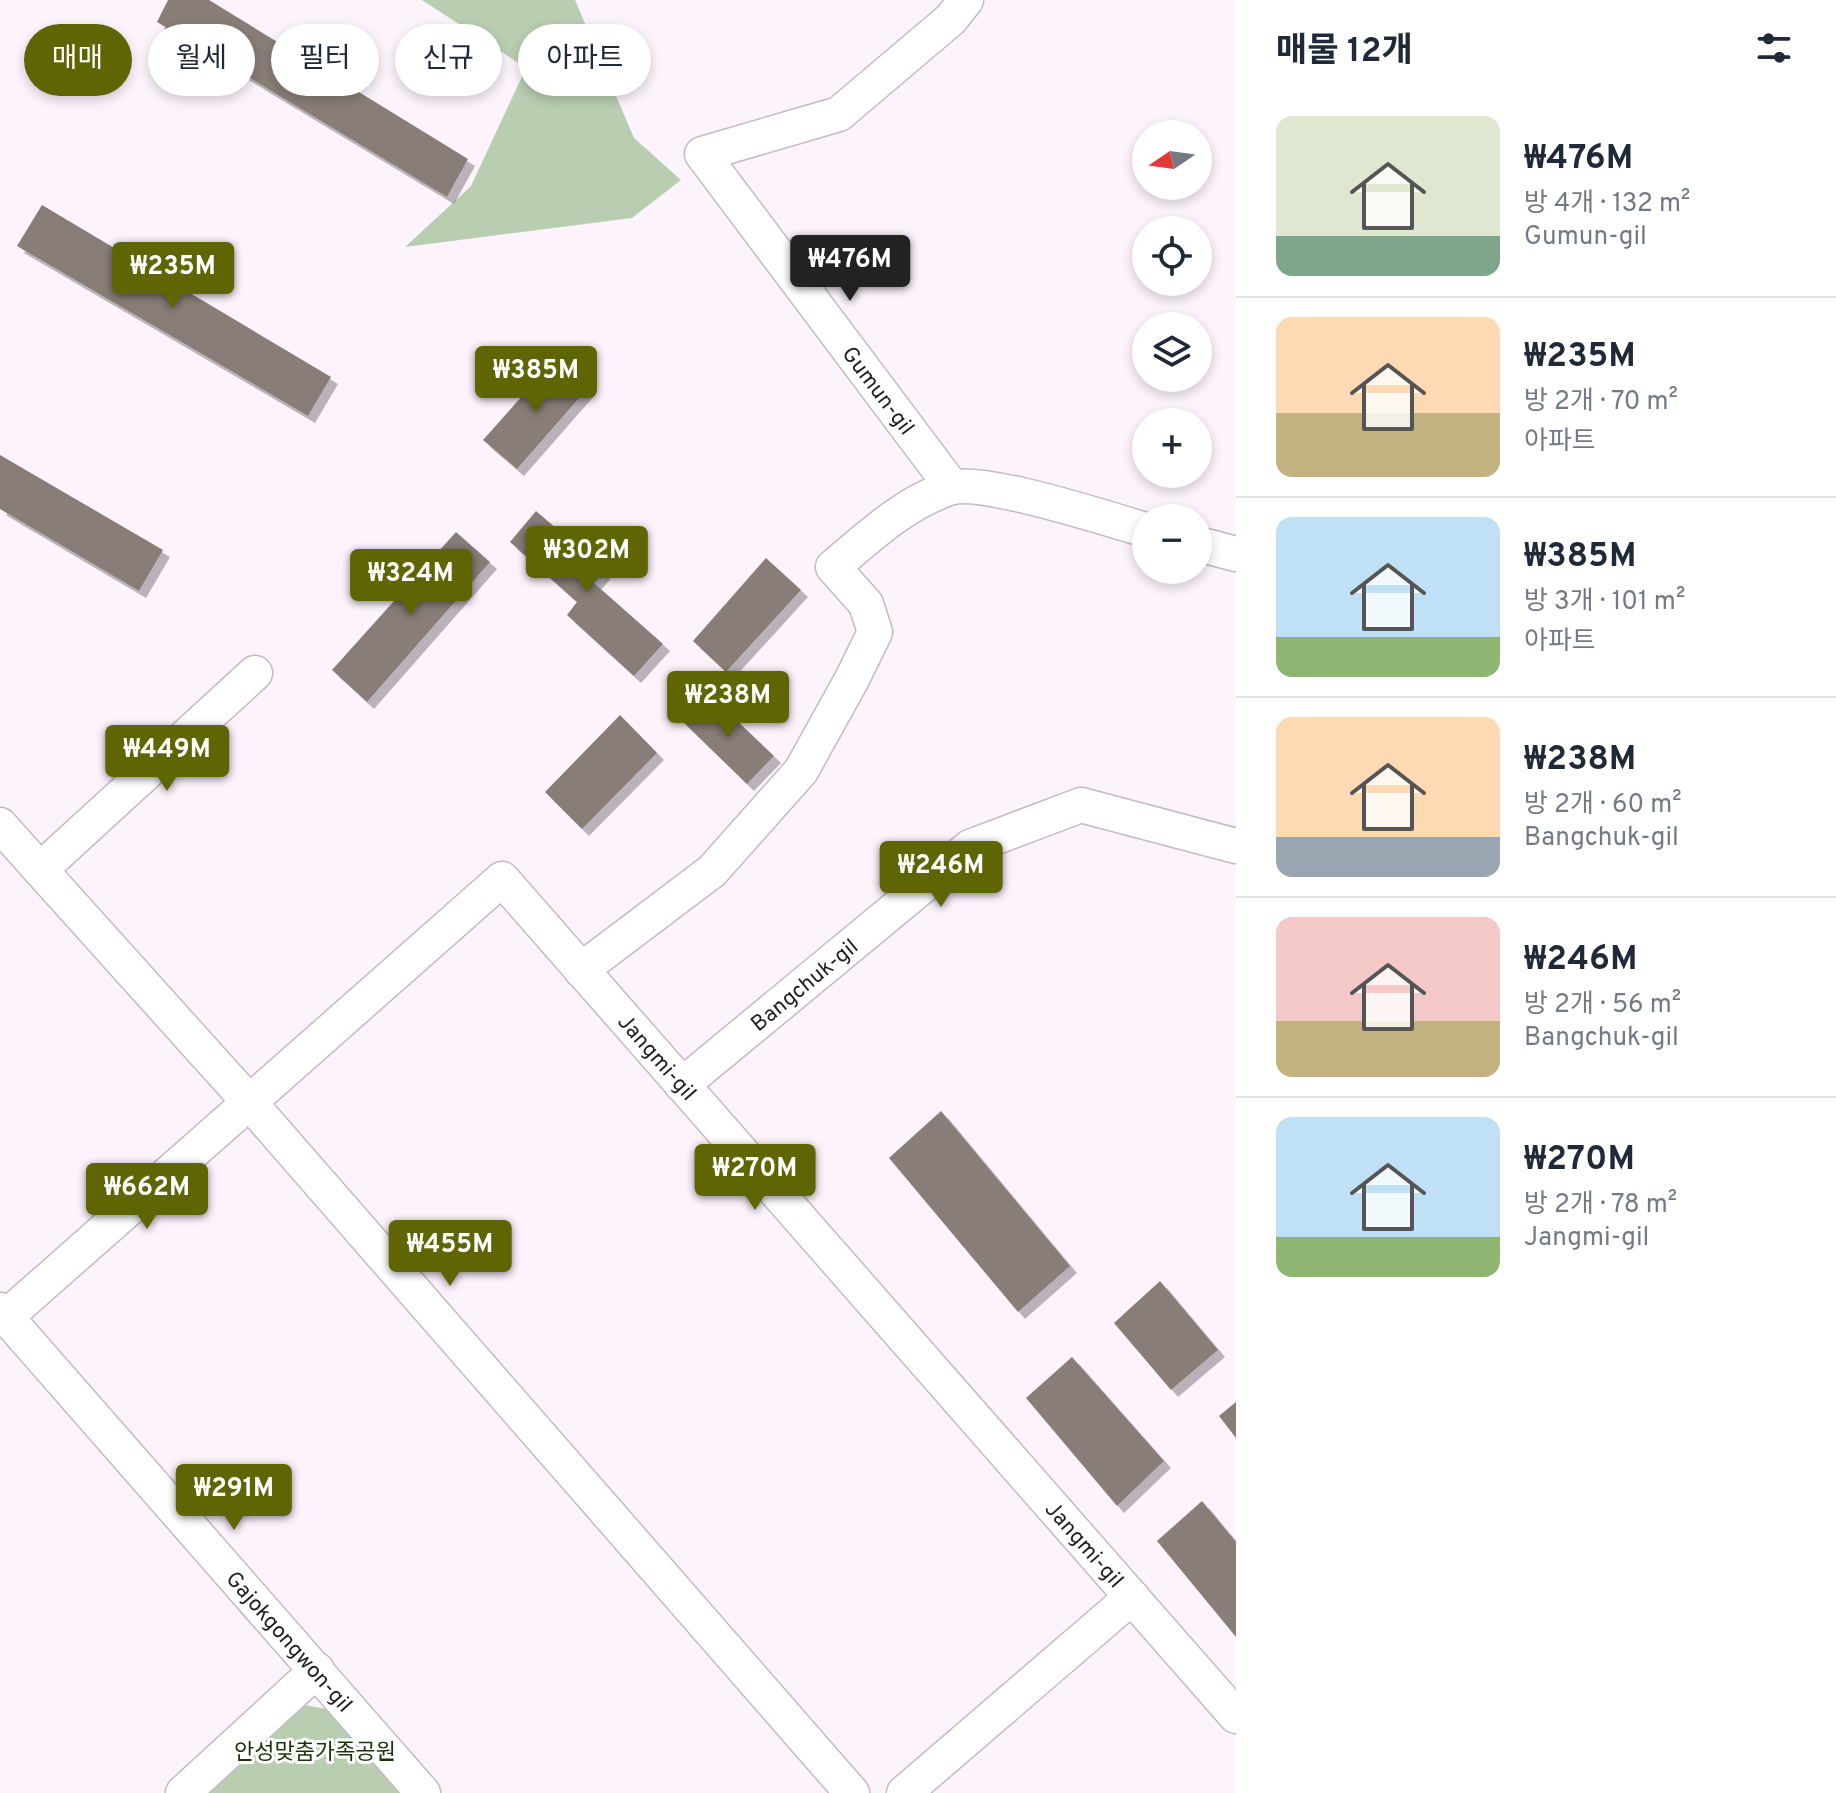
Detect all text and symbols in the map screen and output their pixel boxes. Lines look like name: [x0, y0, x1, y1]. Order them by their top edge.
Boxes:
chip: 매매: [24, 24, 132, 96]
chip: 월세: [148, 24, 255, 96]
chip: 필터: [271, 24, 379, 96]
chip: 신규: [395, 24, 502, 96]
chip: 아파트: [518, 24, 651, 96]
icon: filters: [1752, 26, 1796, 70]
text: 매물 12개: [1276, 31, 1413, 74]
north arrow: [1132, 120, 1212, 200]
map controls: [1132, 120, 1212, 584]
text: ₩476M: [1524, 138, 1633, 181]
icon: home: [1340, 148, 1436, 244]
text: 방 4개 · 132 m²: [1524, 188, 1690, 221]
button: locate: [1132, 216, 1212, 296]
text: Gumun-gil: [1524, 221, 1647, 254]
pin: ₩476M: [794, 235, 906, 303]
pin: ₩235M: [117, 242, 229, 310]
text: ₩476M: [808, 244, 892, 277]
text: ₩235M: [130, 251, 216, 284]
button: layers: [1132, 312, 1212, 392]
text: ₩235M: [1524, 336, 1636, 379]
street label: Gumun-gil: [835, 342, 919, 441]
pin: ₩385M: [480, 346, 592, 414]
icon: home: [1340, 349, 1436, 445]
text: ₩385M: [493, 355, 579, 388]
text: 방 2개 · 70 m²: [1524, 386, 1678, 419]
button: +: [1132, 408, 1212, 488]
text: 아파트: [1524, 426, 1596, 459]
button: −: [1132, 504, 1212, 584]
pin: ₩302M: [531, 526, 643, 594]
text: ₩302M: [544, 535, 630, 568]
text: ₩385M: [1524, 536, 1636, 579]
pin: ₩324M: [355, 549, 467, 617]
icon: home: [1340, 549, 1436, 645]
text: ₩324M: [368, 558, 454, 591]
text: 방 3개 · 101 m²: [1524, 586, 1685, 619]
text: 아파트: [1524, 626, 1596, 659]
pin: ₩238M: [672, 671, 784, 739]
text: ₩238M: [685, 680, 771, 713]
pin: ₩449M: [111, 725, 223, 793]
text: ₩449M: [123, 734, 211, 767]
text: ₩238M: [1524, 739, 1636, 782]
icon: home: [1340, 749, 1436, 845]
text: 방 2개 · 60 m²: [1524, 789, 1682, 822]
text: Bangchuk-gil: [1524, 822, 1679, 855]
pin: ₩246M: [885, 841, 997, 909]
text: ₩246M: [898, 850, 984, 883]
street label: Bangchuk-gil: [746, 934, 865, 1038]
text: ₩246M: [1524, 939, 1637, 982]
icon: home: [1340, 949, 1436, 1045]
text: 방 2개 · 56 m²: [1524, 989, 1681, 1022]
street label: Jangmi-gil: [611, 1010, 701, 1107]
text: Bangchuk-gil: [1524, 1022, 1679, 1055]
text: ₩270M: [1524, 1139, 1635, 1182]
pin: ₩270M: [699, 1144, 811, 1212]
icon: home: [1340, 1149, 1436, 1245]
text: ₩270M: [713, 1153, 797, 1186]
pin: ₩662M: [91, 1163, 203, 1231]
text: ₩662M: [104, 1172, 190, 1205]
text: 방 2개 · 78 m²: [1524, 1189, 1677, 1222]
pin: ₩455M: [394, 1220, 506, 1288]
text: Jangmi-gil: [1524, 1222, 1649, 1255]
text: ₩455M: [407, 1229, 493, 1262]
pin: ₩291M: [178, 1464, 290, 1532]
text: ₩291M: [194, 1473, 274, 1506]
street label: Jangmi-gil: [1038, 1497, 1128, 1594]
street label: Gajokgongwon-gil: [219, 1567, 357, 1719]
park label: 안성맞춤가족공원: [234, 1740, 396, 1767]

